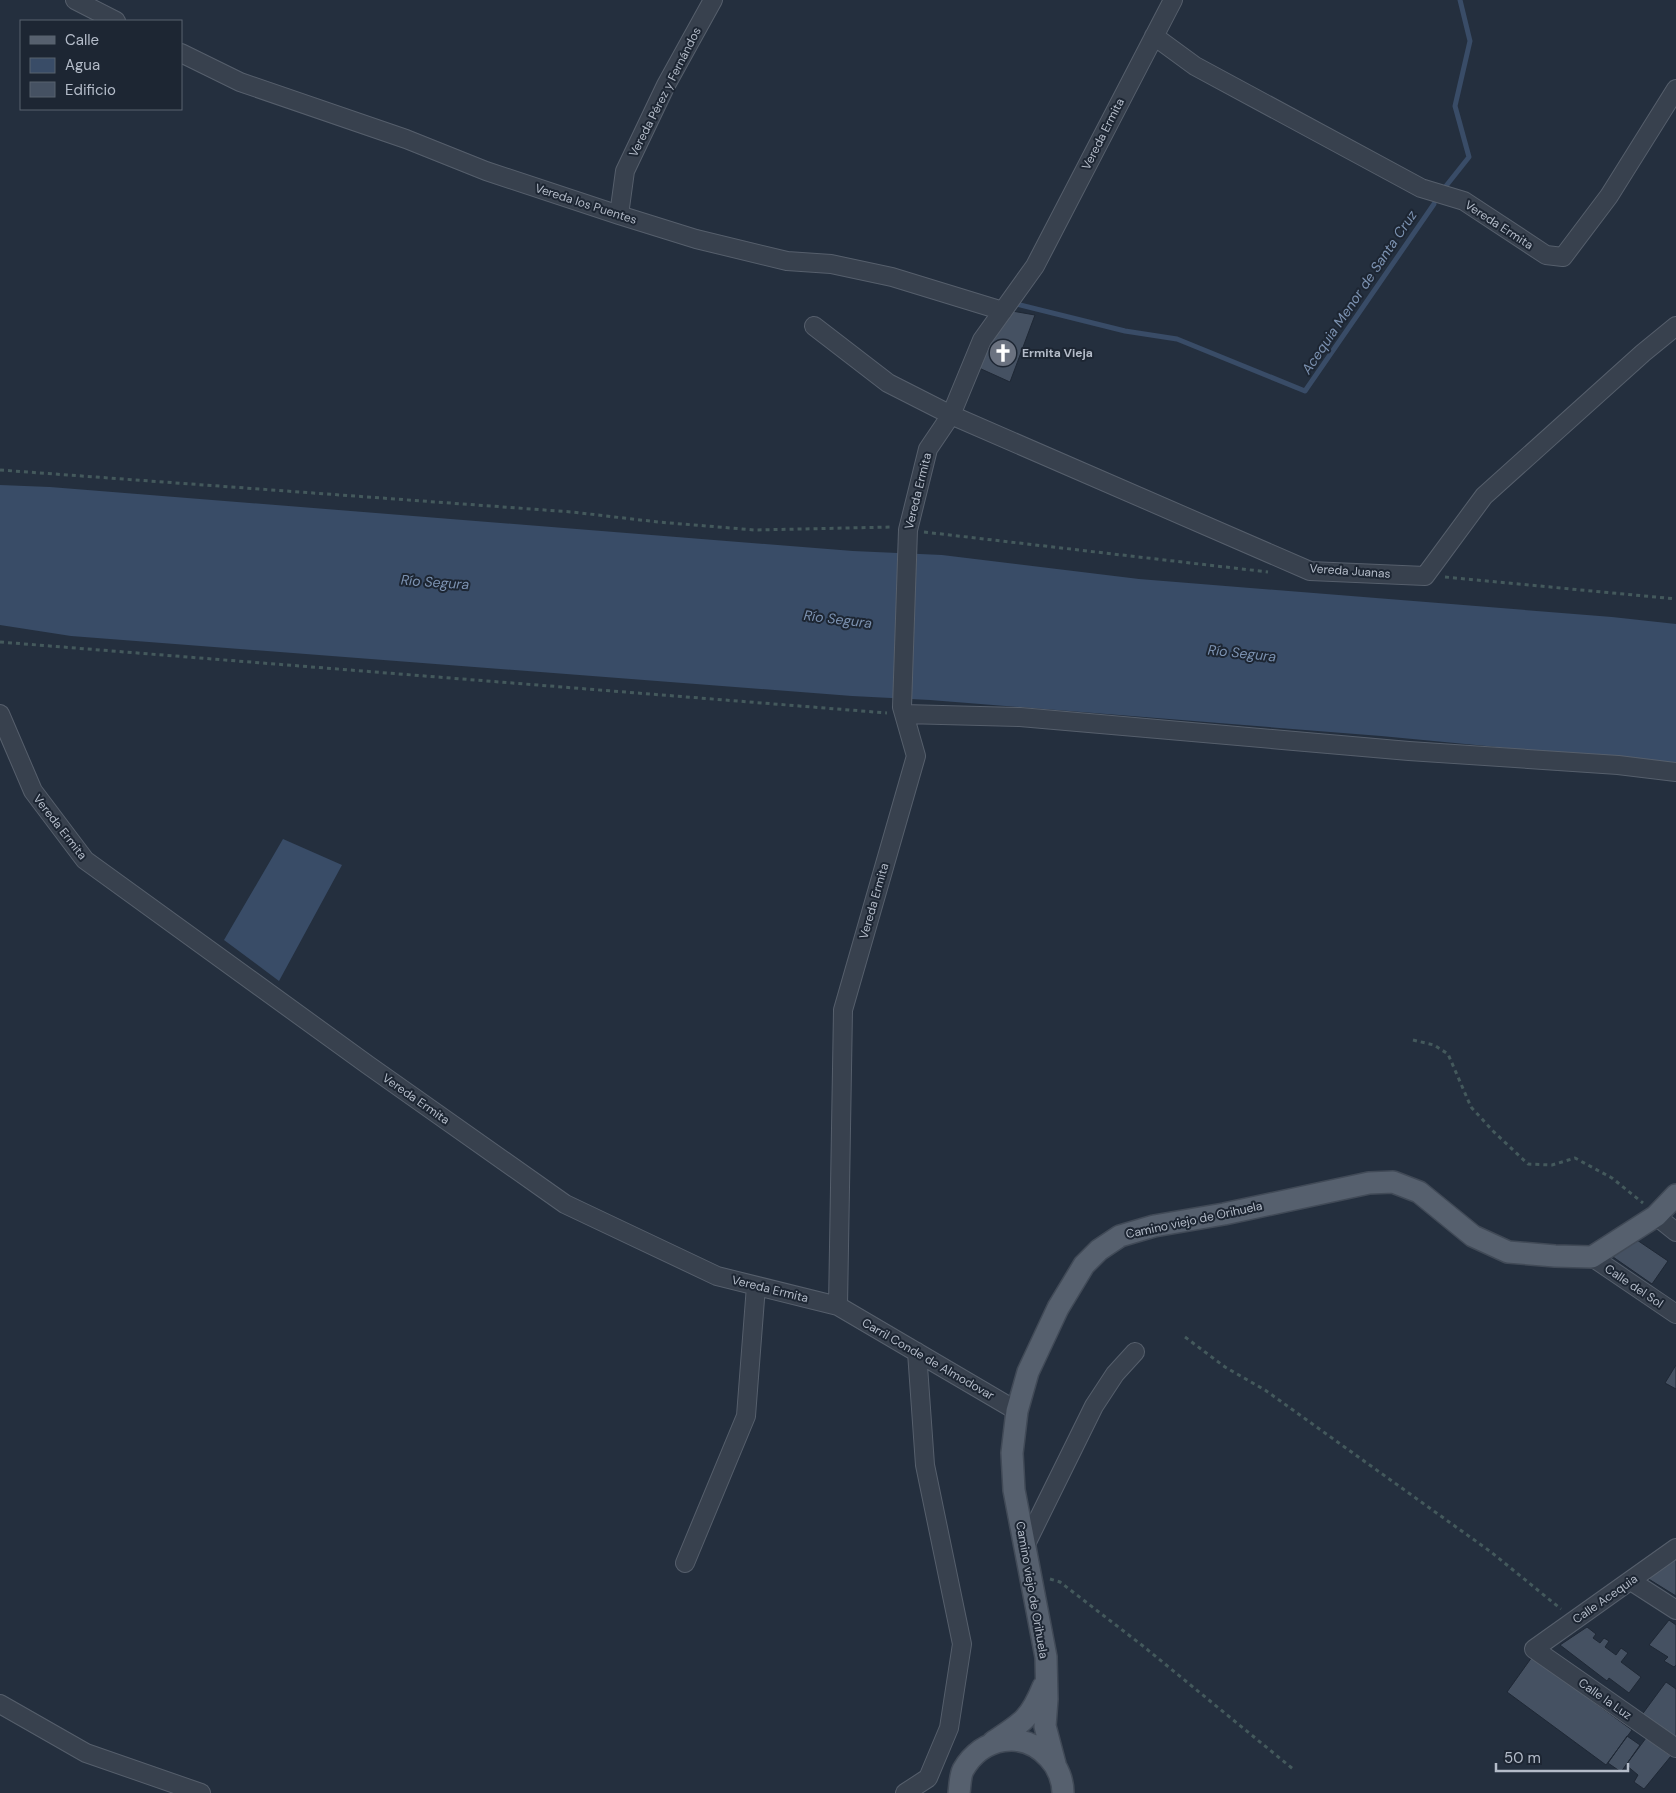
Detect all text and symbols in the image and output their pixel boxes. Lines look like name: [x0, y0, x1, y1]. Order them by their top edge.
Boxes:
legend: [20, 20, 182, 110]
street label: Vereda Pérez y Fernándos: [625, 24, 705, 160]
text: Calle: [65, 30, 99, 50]
text: Agua: [65, 55, 100, 75]
text: Edificio: [65, 80, 116, 100]
street label: Vereda Ermita: [1078, 95, 1128, 173]
street label: Vereda los Puentes: [533, 180, 639, 228]
street label: Vereda Ermita: [1462, 197, 1536, 253]
water label: Acequia Menor de Santa Cruz: [1297, 206, 1421, 378]
church icon: Ermita Vieja: [988, 338, 1018, 368]
place label: Ermita Vieja: [1022, 345, 1093, 361]
street label: Vereda Ermita: [901, 451, 935, 531]
street label: Vereda Juanas: [1309, 560, 1391, 582]
water label: Río Segura: [400, 571, 470, 593]
water label: Río Segura: [803, 606, 873, 632]
water label: Río Segura: [1207, 640, 1277, 666]
street label: Vereda Ermita: [30, 791, 90, 863]
street label: Vereda Ermita: [856, 861, 892, 941]
street label: Vereda Ermita: [379, 1070, 453, 1128]
street label: Camino viejo de Orihuela: [1124, 1198, 1264, 1242]
street label: Calle del Sol: [1602, 1261, 1666, 1311]
street label: Vereda Ermita: [730, 1272, 810, 1306]
street label: Carril Conde de Almodovar: [859, 1315, 998, 1404]
street label: Camino viejo de Orihuela: [1012, 1520, 1052, 1660]
street label: Calle Acequia: [1569, 1571, 1641, 1627]
street label: Calle la Luz: [1575, 1675, 1635, 1723]
scale bar: [1496, 1740, 1628, 1772]
text: 50 m: [1504, 1748, 1541, 1768]

